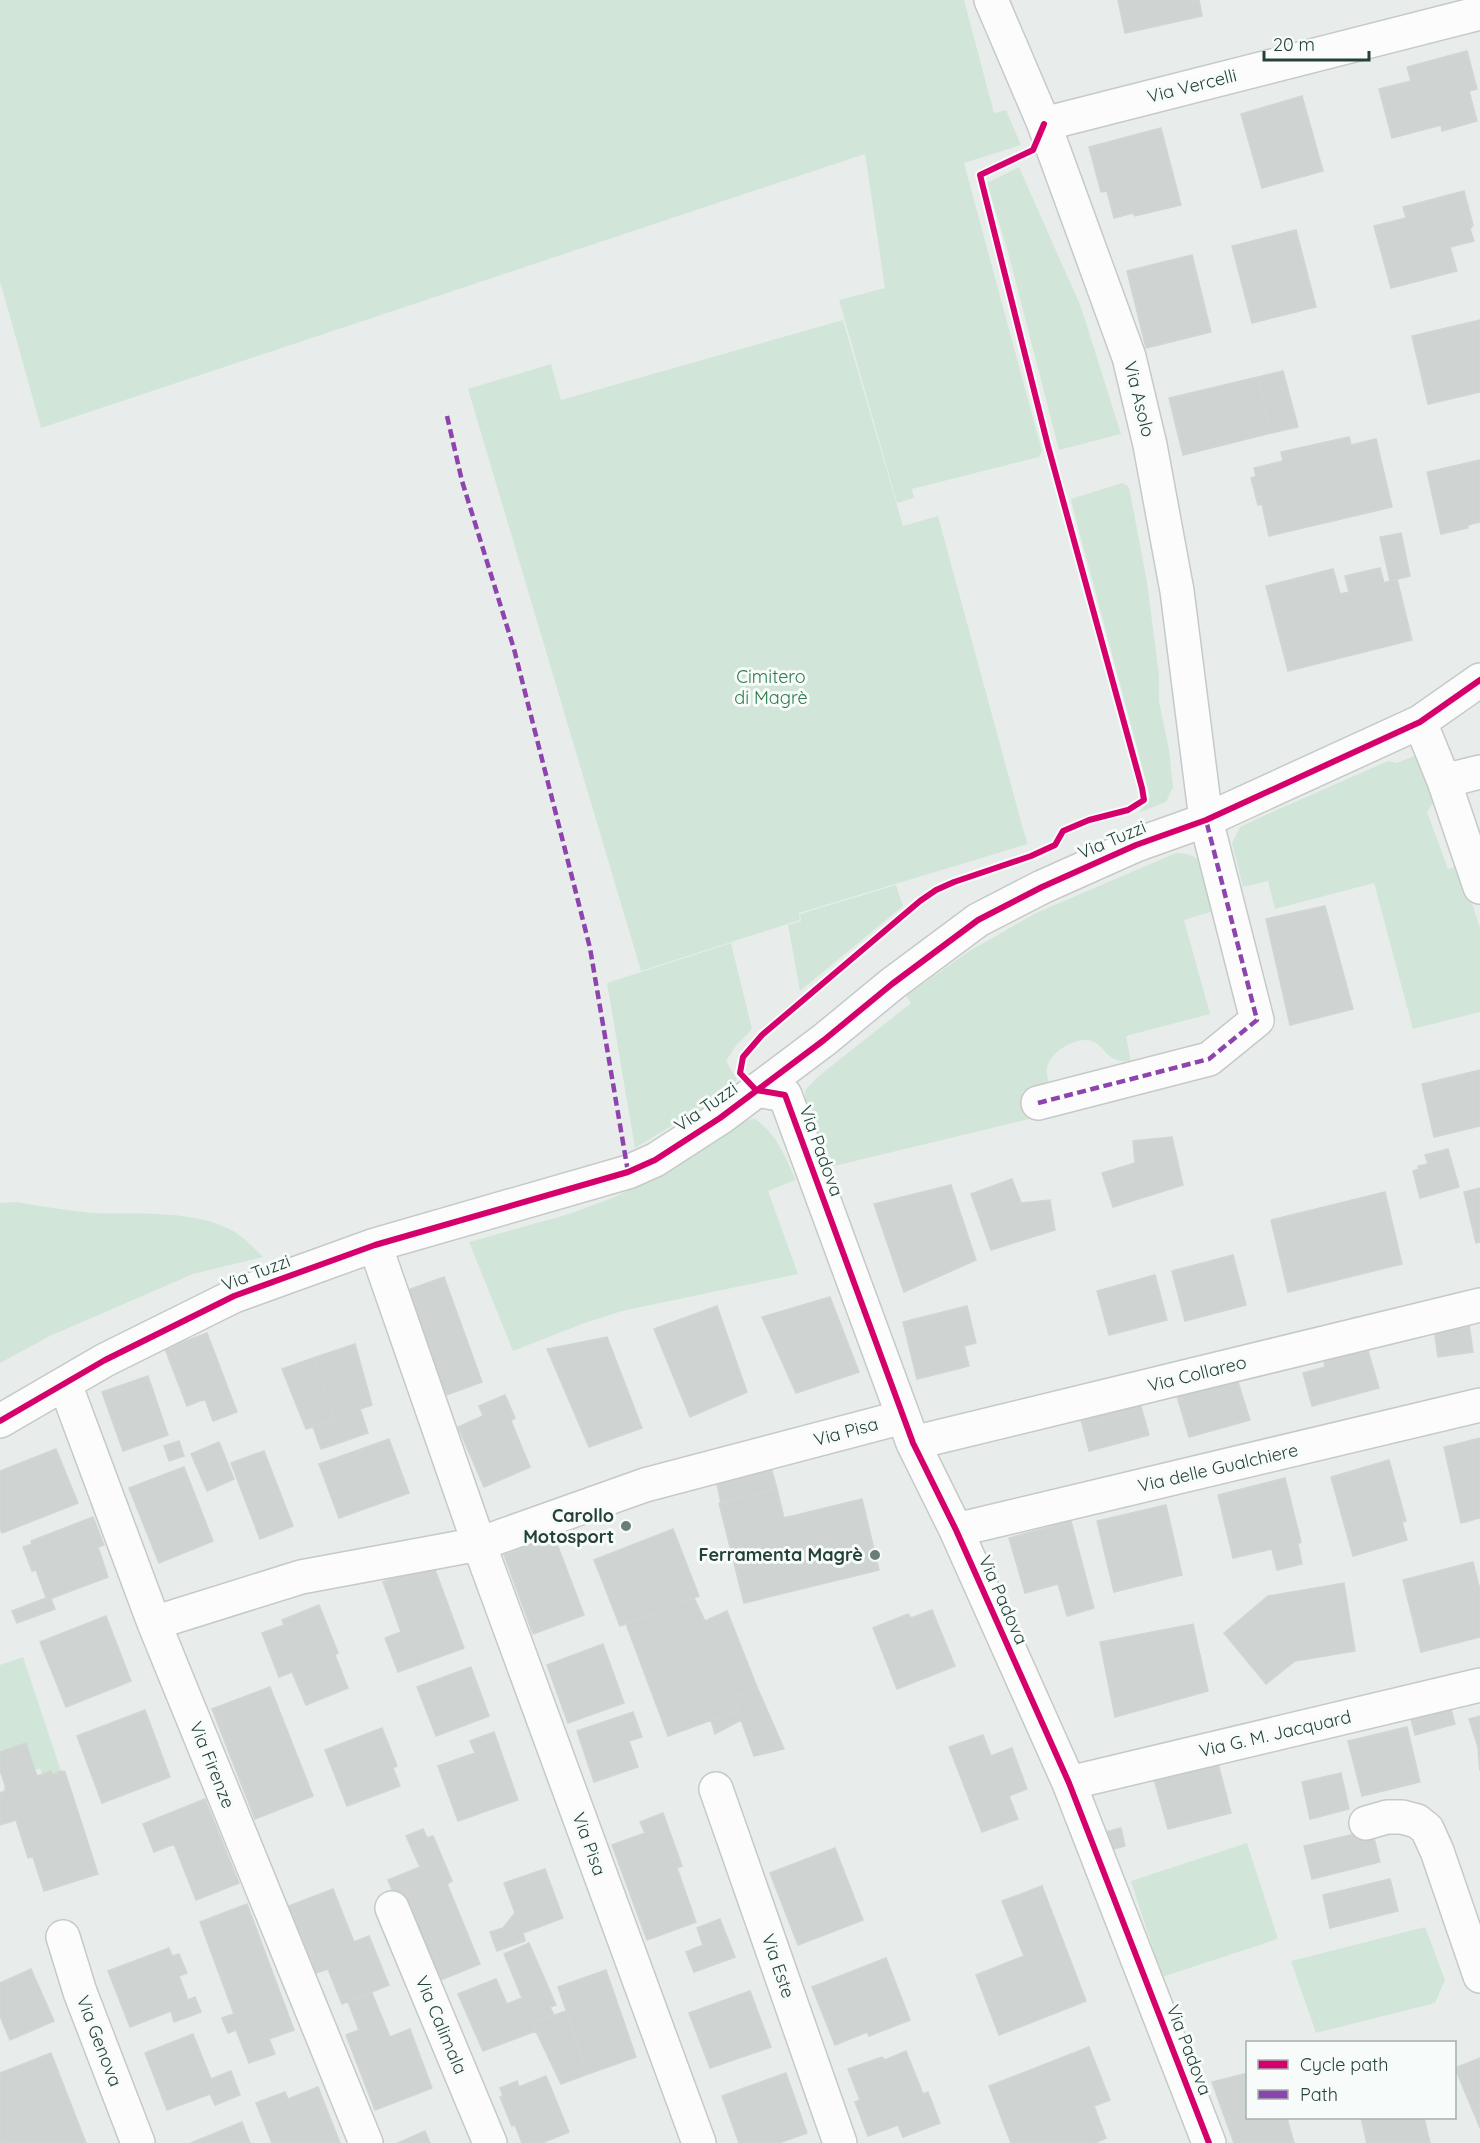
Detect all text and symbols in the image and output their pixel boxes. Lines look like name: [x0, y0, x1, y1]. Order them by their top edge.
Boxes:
scale bar: [1264, 24, 1369, 62]
text: 20 m: [1273, 33, 1315, 56]
street label: Via Vercelli: [1145, 63, 1239, 108]
street label: Via Asolo: [1119, 359, 1160, 439]
park label: Cimitero di Magrè: [734, 665, 808, 709]
street label: Via Tuzzi: [1074, 815, 1149, 864]
street label: Via Tuzzi: [670, 1077, 742, 1137]
street label: Via Padova: [794, 1102, 849, 1200]
street label: Via Tuzzi: [218, 1249, 293, 1296]
street label: Via Collareo: [1145, 1350, 1249, 1397]
street label: Via Pisa: [811, 1412, 881, 1451]
street label: Via delle Gualchiere: [1135, 1438, 1300, 1497]
place label: Carollo Motosport: [523, 1504, 614, 1548]
marker: Carollo Motosport: [619, 1519, 633, 1533]
place label: Ferramenta Magrè: [699, 1543, 863, 1566]
marker: Ferramenta Magrè: [868, 1548, 882, 1562]
street label: Via Padova: [974, 1552, 1033, 1648]
street label: Via G. M. Jacquard: [1197, 1705, 1353, 1762]
street label: Via Firenze: [185, 1718, 240, 1811]
street label: Via Pisa: [567, 1809, 612, 1879]
street label: Via Este: [757, 1931, 800, 2001]
street label: Via Calimala: [410, 1972, 472, 2077]
street label: Via Genova: [72, 1992, 127, 2090]
street label: Via Padova: [1162, 2001, 1217, 2098]
legend: [1246, 2041, 1456, 2119]
text: Cycle path: [1300, 2053, 1388, 2076]
text: Path: [1300, 2083, 1338, 2106]

